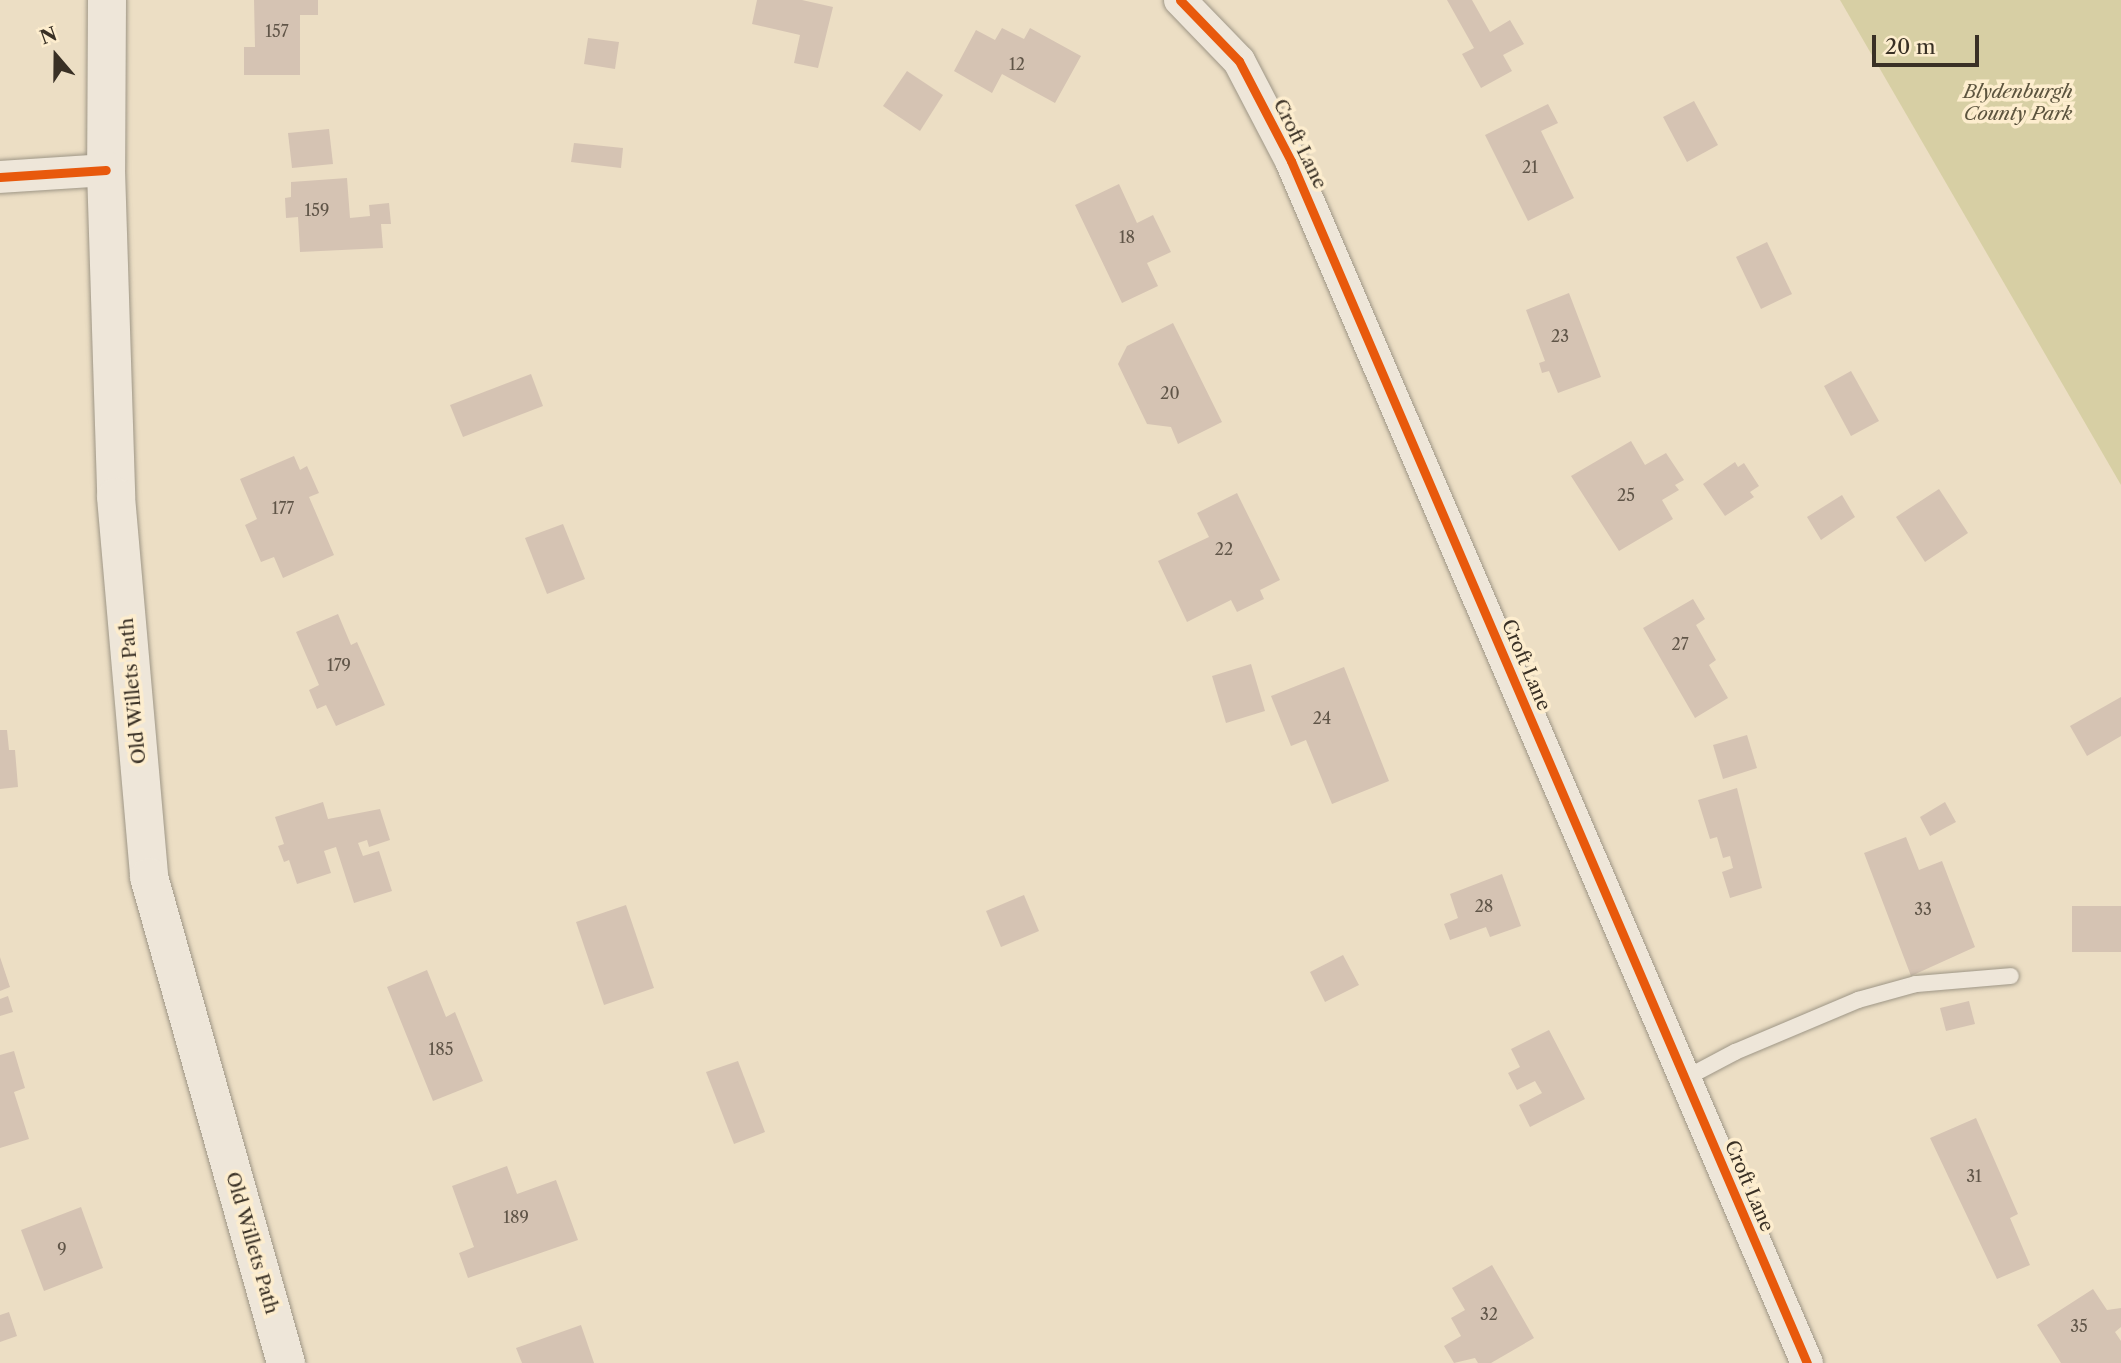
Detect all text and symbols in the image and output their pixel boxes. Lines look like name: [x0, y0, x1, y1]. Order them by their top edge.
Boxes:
north arrow: [21, 21, 91, 91]
house number: 157: [265, 21, 289, 41]
scale bar: [1876, 21, 1983, 65]
text: N: [37, 22, 60, 49]
text: 20 m: [1885, 34, 1936, 59]
house number: 12: [1009, 54, 1025, 74]
park label: Blydenburgh County Park: [1963, 81, 2073, 125]
street label: Croft Lane: [1268, 95, 1332, 193]
house number: 21: [1522, 157, 1538, 177]
house number: 159: [305, 200, 329, 220]
house number: 18: [1119, 227, 1135, 247]
house number: 23: [1551, 326, 1569, 346]
house number: 20: [1160, 383, 1180, 403]
house number: 25: [1617, 485, 1635, 505]
house number: 177: [272, 498, 294, 518]
house number: 22: [1215, 539, 1233, 559]
street label: Croft Lane: [1497, 616, 1555, 714]
street label: Old Willets Path: [115, 617, 151, 765]
house number: 27: [1671, 634, 1689, 654]
house number: 179: [327, 655, 351, 675]
house number: 24: [1313, 708, 1331, 728]
house number: 28: [1475, 896, 1493, 916]
house number: 33: [1914, 899, 1932, 919]
house number: 185: [429, 1039, 453, 1059]
street label: Croft Lane: [1720, 1137, 1778, 1235]
house number: 31: [1966, 1166, 1982, 1186]
street label: Old Willets Path: [221, 1169, 283, 1317]
house number: 189: [503, 1207, 529, 1227]
house number: 9: [57, 1239, 67, 1259]
house number: 32: [1480, 1304, 1498, 1324]
house number: 35: [2070, 1316, 2088, 1336]

